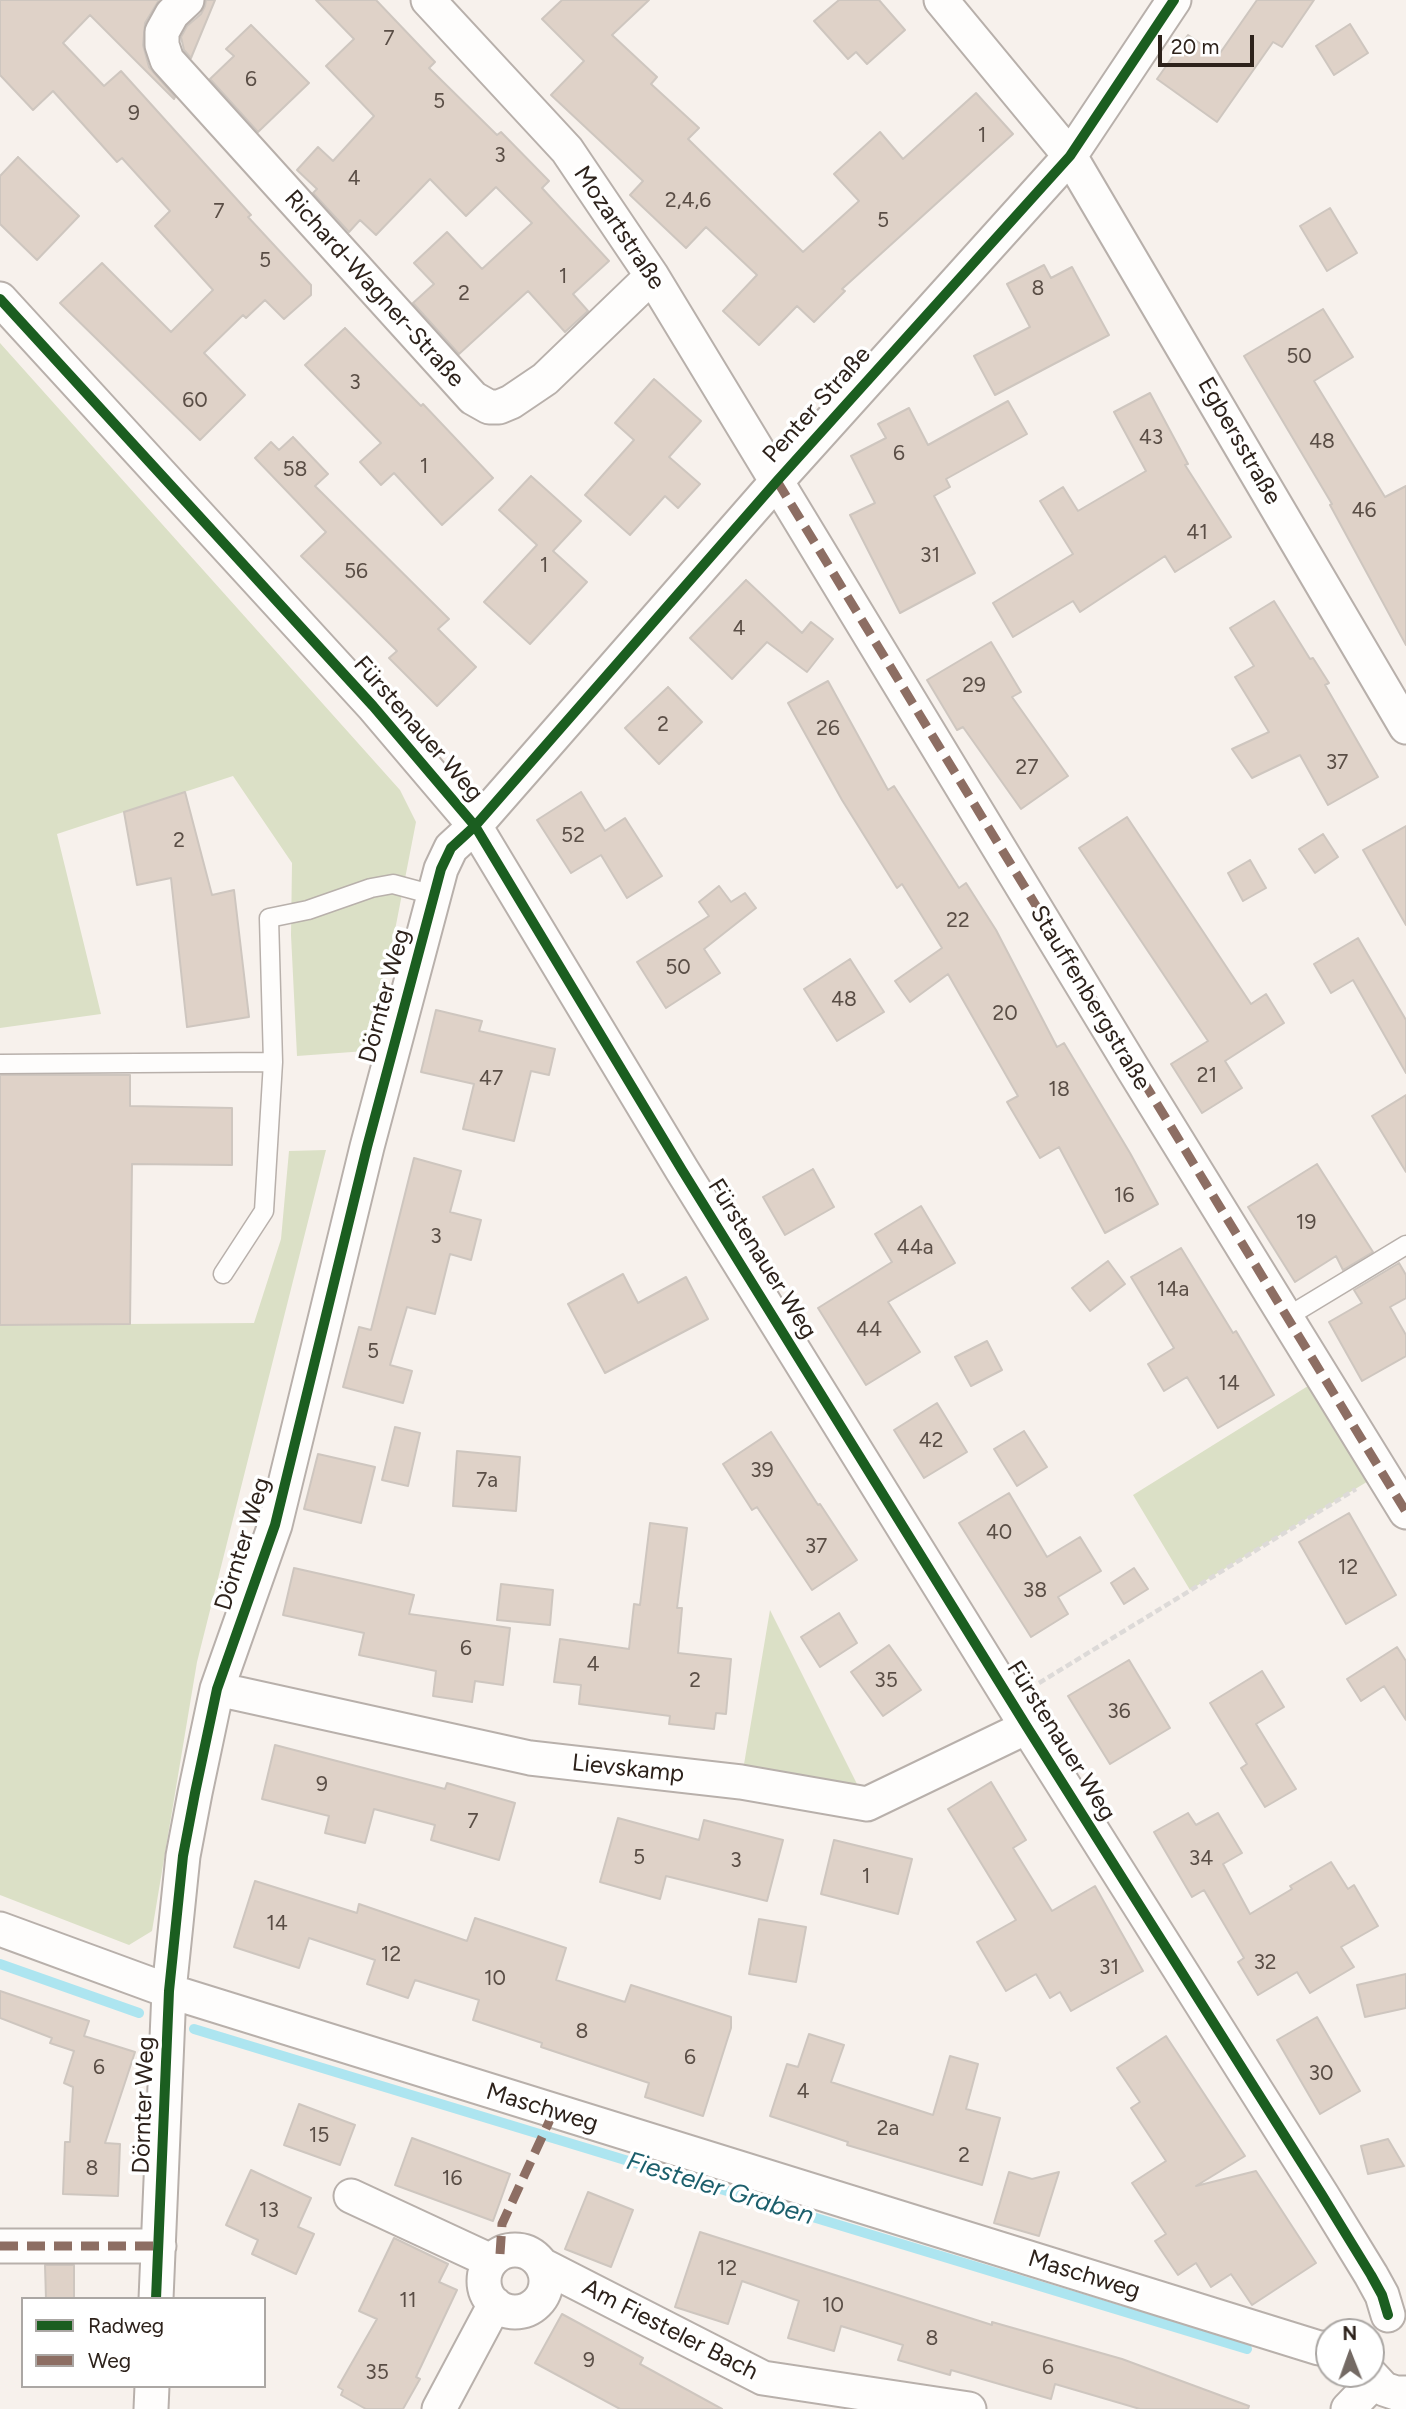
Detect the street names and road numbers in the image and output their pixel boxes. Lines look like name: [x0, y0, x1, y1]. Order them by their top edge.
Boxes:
street label: Mozartstraße: [567, 161, 671, 295]
street label: Richard-Wagner-Straße: [278, 185, 470, 393]
street label: Penter Straße: [757, 341, 877, 469]
street label: Egbersstraße: [1191, 372, 1287, 510]
street label: Fürstenauer Weg: [347, 650, 489, 808]
street label: Stauffenbergstraße: [1024, 901, 1156, 1095]
street label: Dörnter Weg: [353, 926, 417, 1066]
street label: Fürstenauer Weg: [701, 1174, 823, 1344]
street label: Dörnter Weg: [209, 1474, 277, 1614]
street label: Fürstenauer Weg: [1000, 1656, 1122, 1826]
street label: Lievskamp: [570, 1749, 686, 1789]
street label: Dörnter Weg: [127, 2036, 161, 2174]
street label: Maschweg: [482, 2077, 602, 2139]
street label: Maschweg: [1024, 2244, 1144, 2306]
street label: Am Fiesteler Bach: [577, 2273, 763, 2387]

